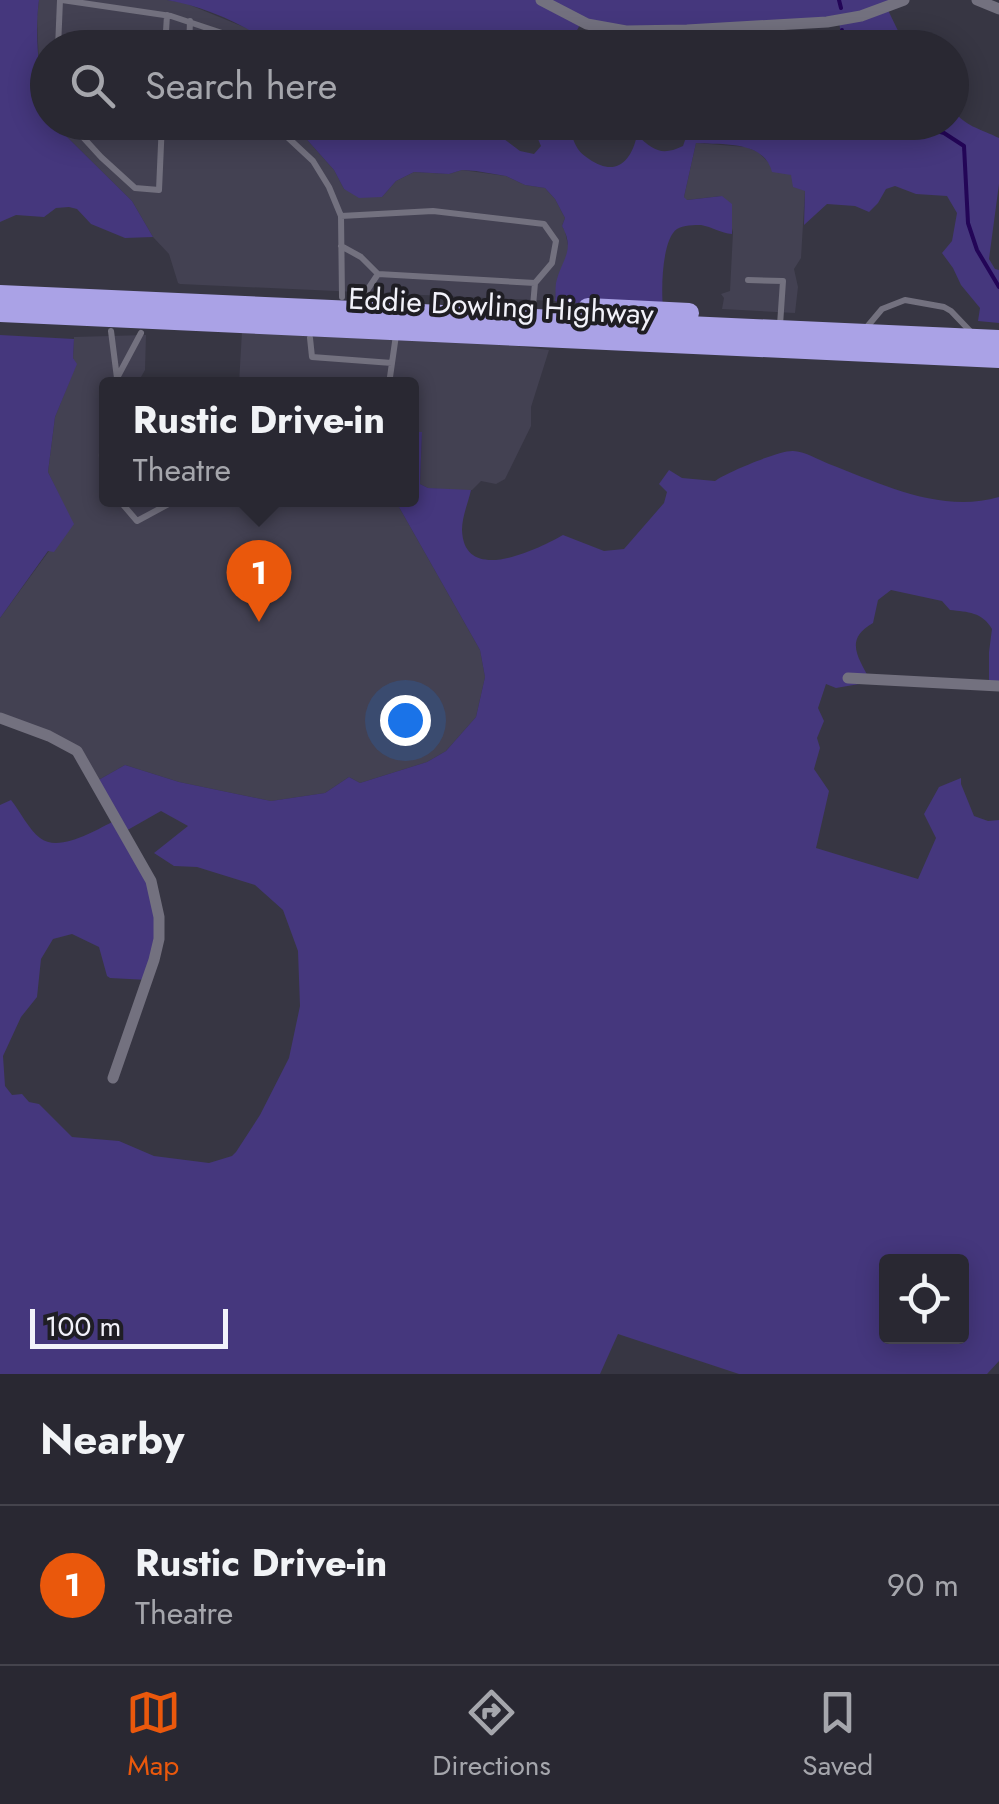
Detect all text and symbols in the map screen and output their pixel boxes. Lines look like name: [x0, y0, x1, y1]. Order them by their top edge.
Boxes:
search box: [30, 30, 969, 140]
icon: search: [65, 58, 120, 113]
text: Search here: [145, 58, 337, 113]
street label: Eddie Dowling Highway: [347, 277, 656, 336]
popup: [99, 377, 419, 507]
text: Rustic Drive-in: [133, 392, 385, 447]
text: Theatre: [133, 447, 231, 493]
pin: 1: [226, 540, 292, 622]
your location: [380, 695, 431, 746]
map controls: [879, 1254, 969, 1344]
button: locate: [879, 1254, 969, 1344]
scale bar: [30, 1304, 228, 1348]
text: 100 m: [45, 1306, 121, 1347]
text: Nearby: [40, 1409, 184, 1470]
text: Rustic Drive-in: [135, 1535, 387, 1590]
text: 1: [64, 1562, 81, 1608]
text: 90 m: [887, 1562, 959, 1608]
text: Theatre: [135, 1590, 233, 1636]
tab: Map: [126, 1685, 181, 1786]
tab: Directions: [432, 1685, 551, 1786]
tab: Saved: [802, 1685, 873, 1786]

